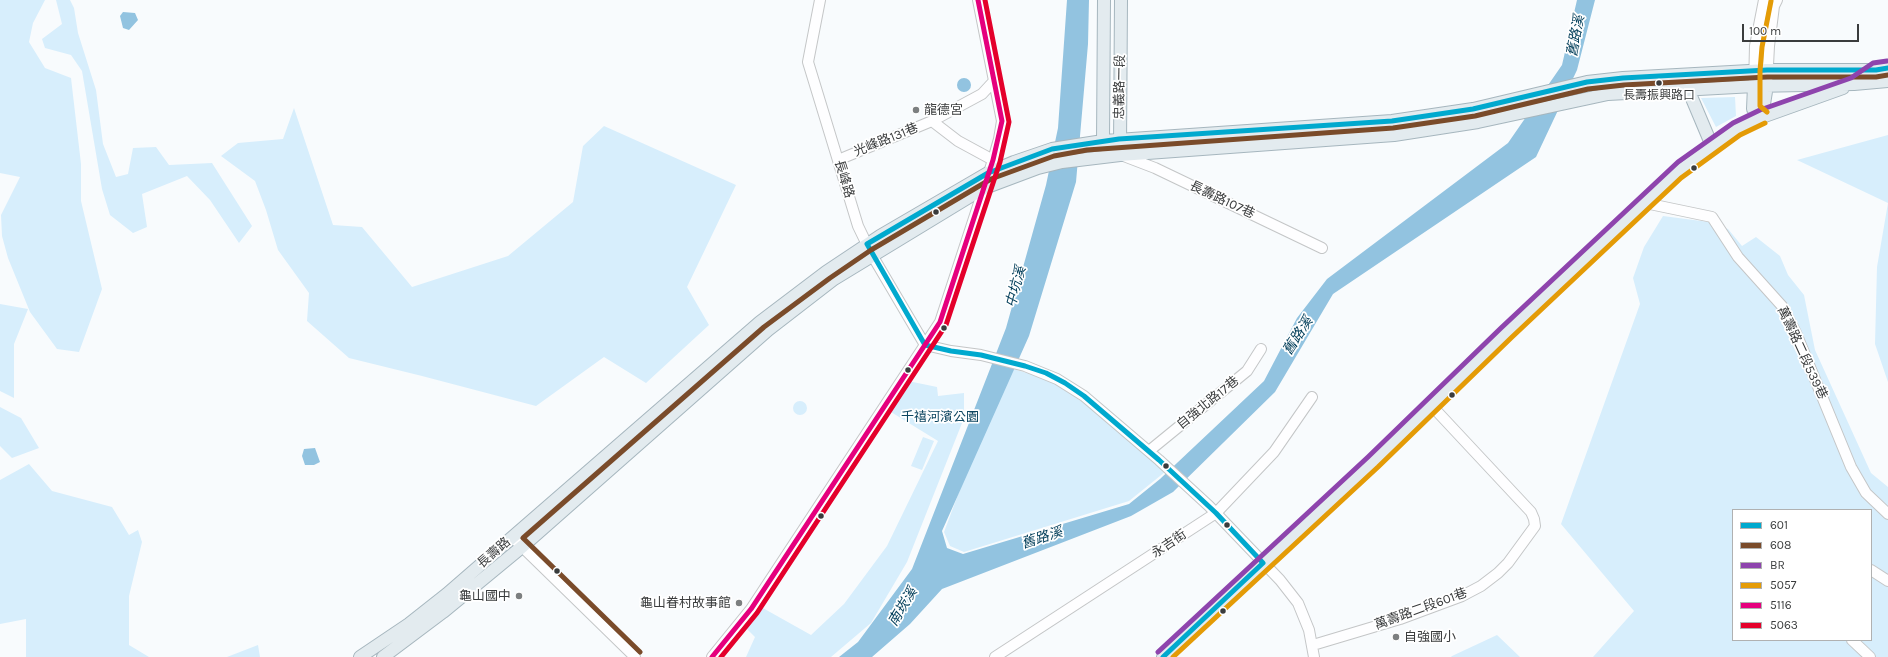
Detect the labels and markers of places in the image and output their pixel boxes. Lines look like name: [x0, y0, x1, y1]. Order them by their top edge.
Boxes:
marker: 長壽振興路口: [1654, 78, 1664, 88]
place label: 長壽振興路口: [1623, 89, 1695, 103]
place label: 龍德宮: [924, 102, 963, 118]
marker: 龍德宮: [911, 105, 921, 115]
unlabelled marker: [1689, 163, 1699, 173]
unlabelled marker: [931, 207, 941, 217]
unlabelled marker: [939, 323, 949, 333]
unlabelled marker: [903, 365, 913, 375]
unlabelled marker: [1447, 390, 1457, 400]
unlabelled marker: [1161, 461, 1171, 471]
unlabelled marker: [816, 511, 826, 521]
unlabelled marker: [1222, 520, 1232, 530]
unlabelled marker: [552, 566, 562, 576]
place label: 龜山國中: [459, 588, 511, 604]
marker: 龜山國中: [514, 591, 524, 601]
place label: 龜山眷村故事館: [640, 595, 731, 611]
marker: 龜山眷村故事館: [734, 598, 744, 608]
unlabelled marker: [1218, 606, 1228, 616]
place label: 自強國小: [1404, 629, 1456, 645]
marker: 自強國小: [1391, 632, 1401, 642]

